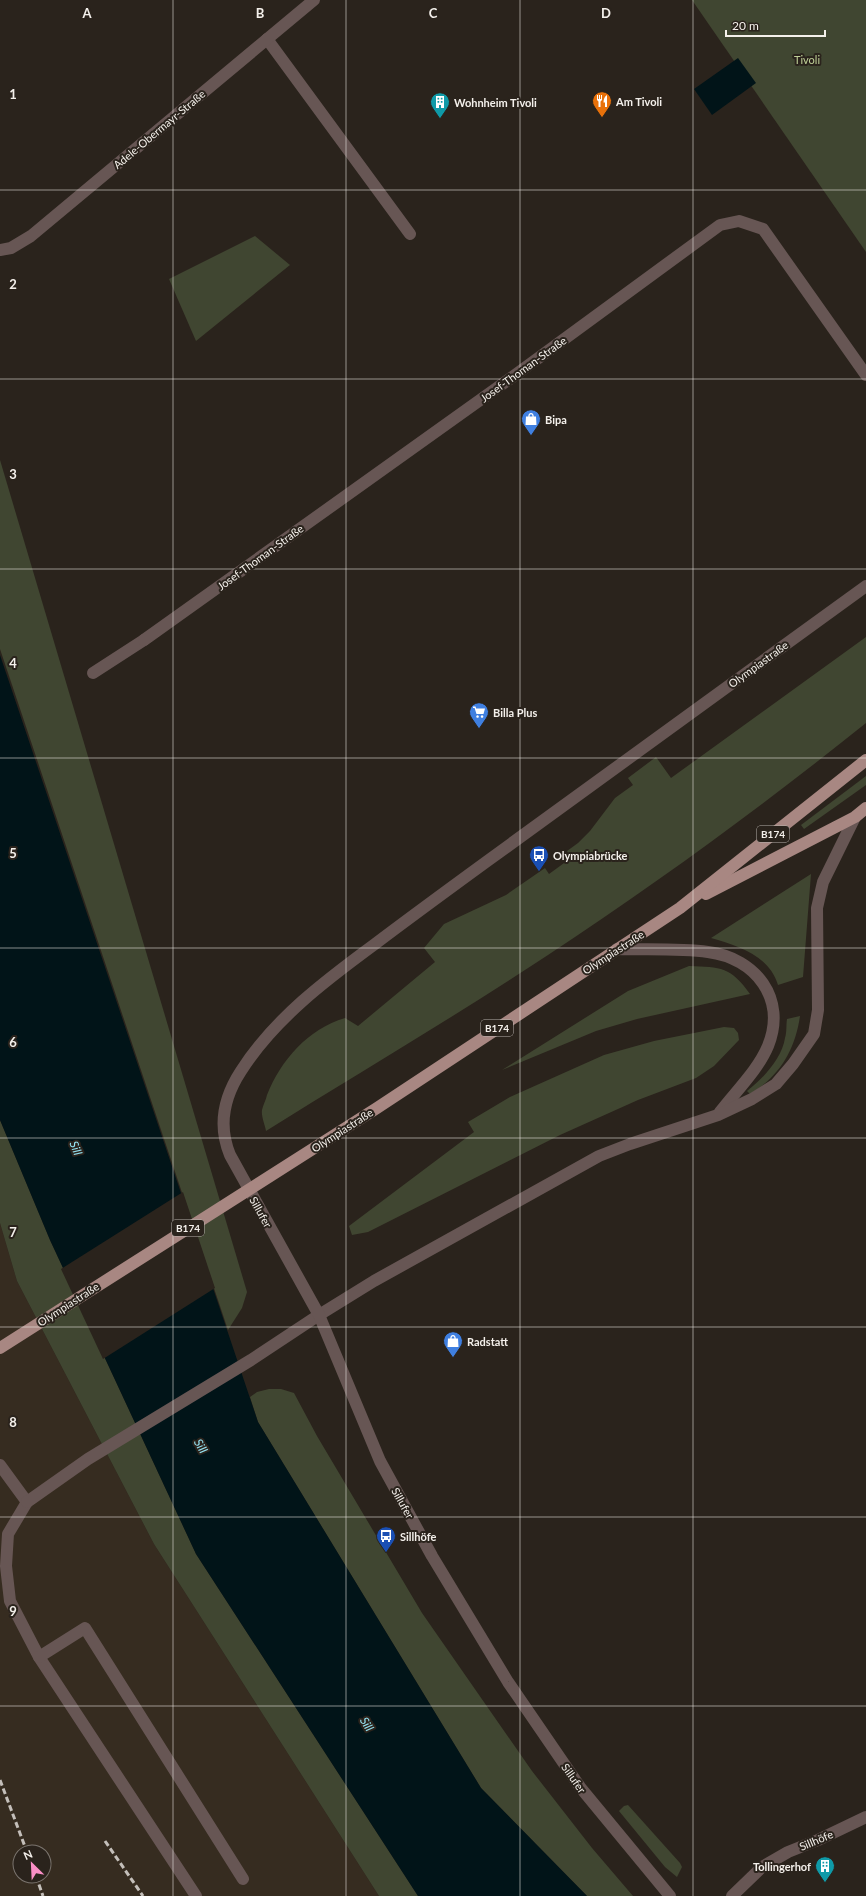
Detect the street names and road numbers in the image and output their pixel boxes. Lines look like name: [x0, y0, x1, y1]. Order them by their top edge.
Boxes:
street label: Adele-Obermayr-Straße: [111, 87, 208, 171]
street label: Josef-Thoman-Straße: [477, 333, 569, 405]
street label: Josef-Thoman-Straße: [214, 521, 306, 593]
street label: Olympiastraße: [726, 638, 791, 690]
road number: B174: [757, 826, 789, 842]
street label: Olympiastraße: [580, 927, 646, 977]
road number: B174: [481, 1020, 513, 1036]
street label: Olympiastraße: [309, 1105, 375, 1155]
street label: Sillufer: [247, 1194, 275, 1230]
road number: B174: [172, 1220, 204, 1236]
street label: Olympiastraße: [35, 1279, 101, 1329]
street label: Sillufer: [389, 1485, 417, 1521]
street label: Sillufer: [559, 1761, 589, 1795]
street label: Sillhöfe: [797, 1827, 835, 1853]

